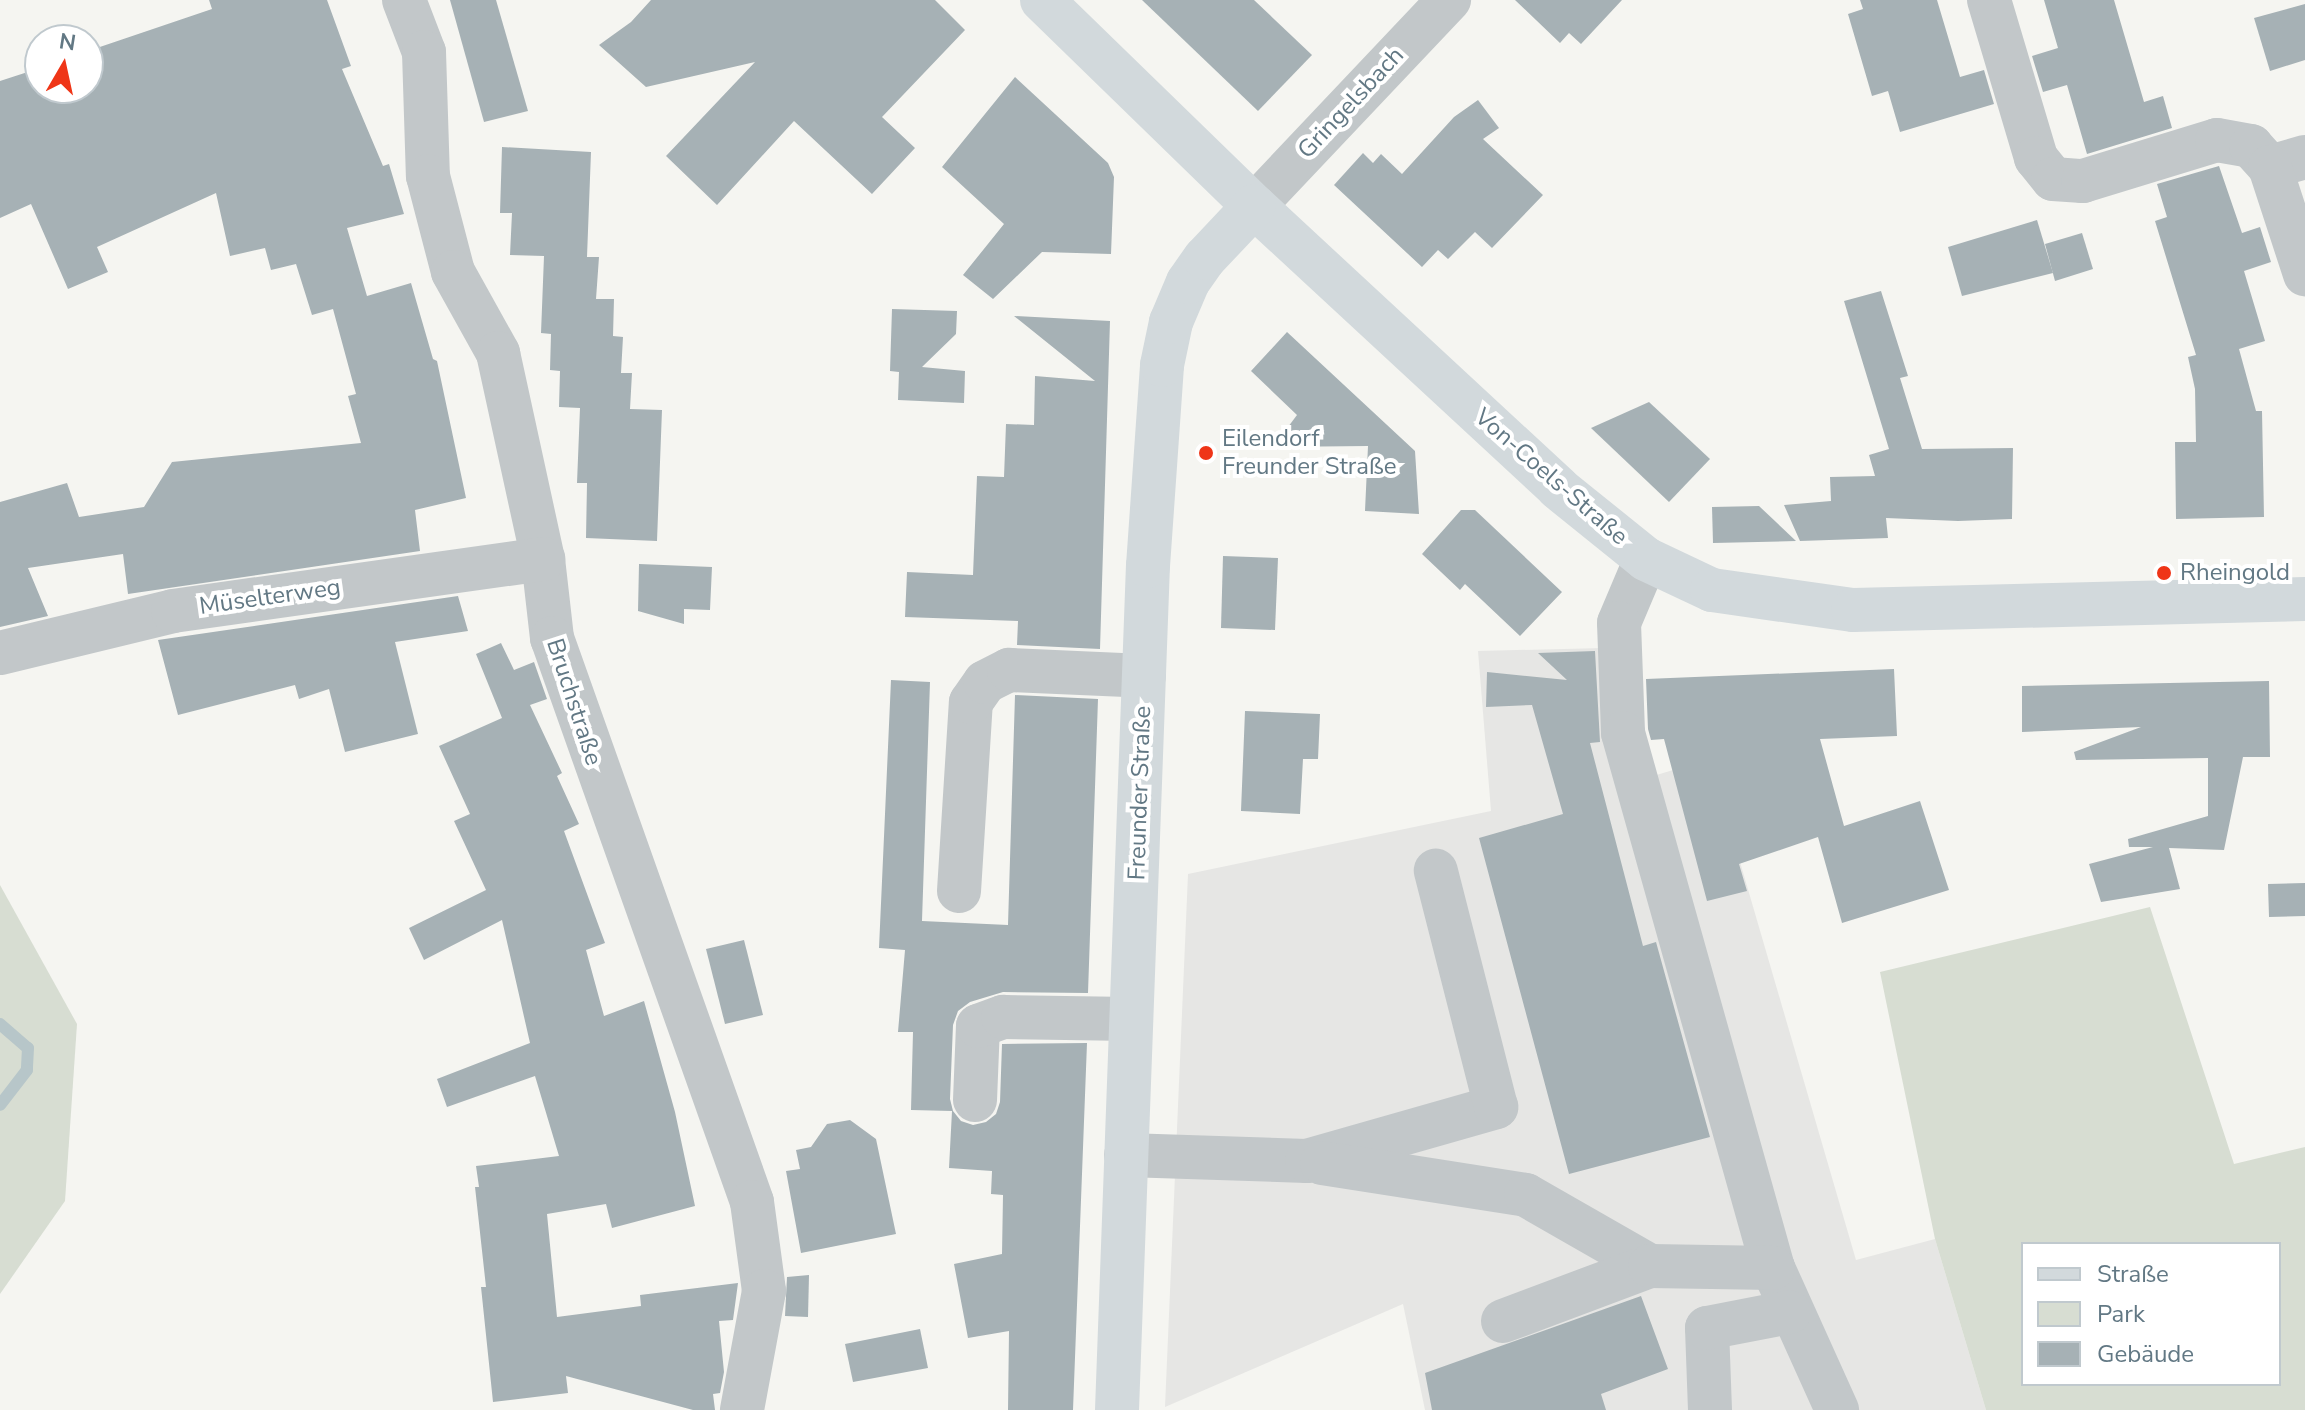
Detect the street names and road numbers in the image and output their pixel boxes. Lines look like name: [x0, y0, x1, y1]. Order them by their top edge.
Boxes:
street label: Gringelsbach: [1292, 41, 1410, 165]
street label: Von-Coels-Straße: [1468, 403, 1634, 551]
street label: Müselterweg: [197, 573, 343, 621]
street label: Bruchstraße: [540, 635, 608, 769]
street label: Freunder Straße: [1123, 705, 1157, 881]

